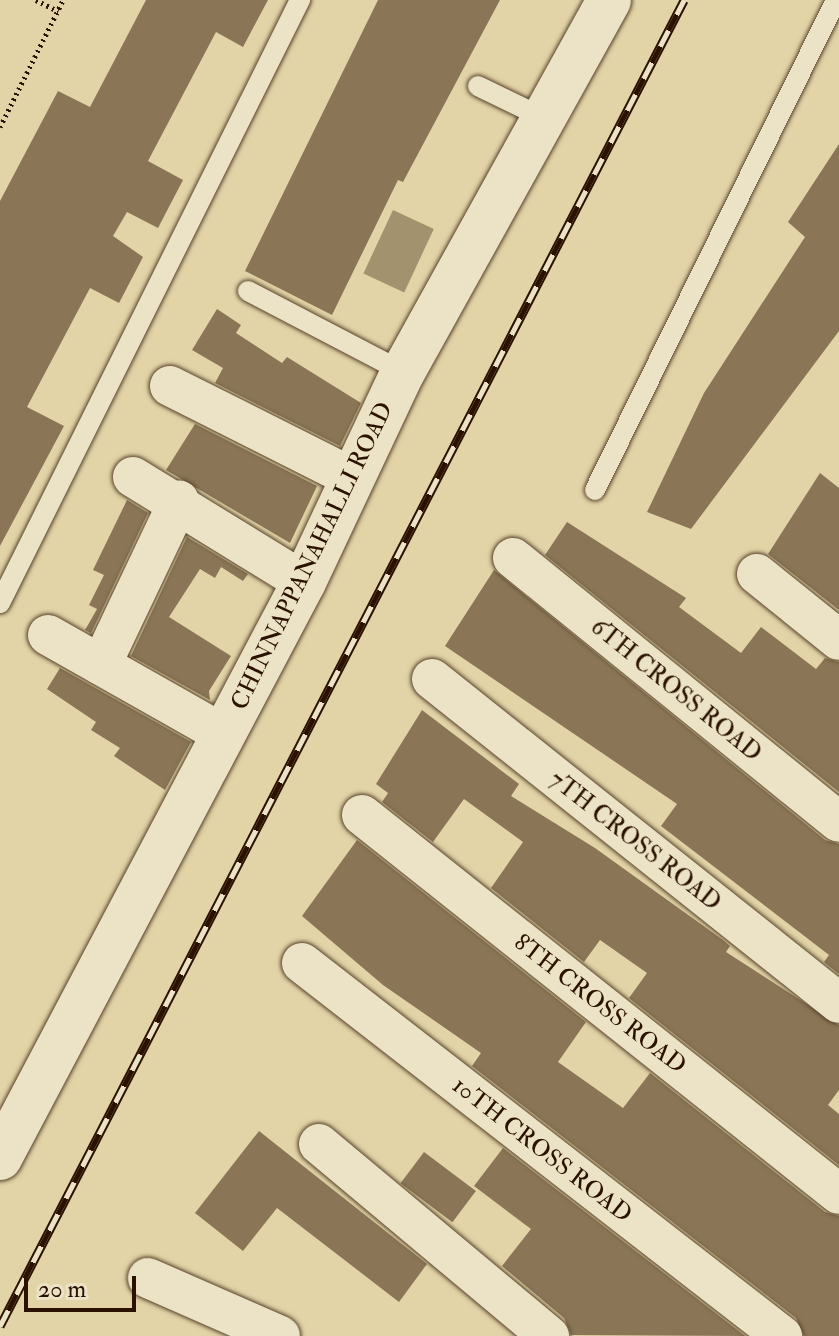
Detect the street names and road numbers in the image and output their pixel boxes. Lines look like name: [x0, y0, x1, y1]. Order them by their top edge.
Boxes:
street label: CHINNAPPANAHALLI ROAD: [225, 397, 399, 715]
street label: 6TH CROSS ROAD: [585, 612, 767, 768]
street label: 7TH CROSS ROAD: [543, 765, 727, 917]
street label: 8TH CROSS ROAD: [508, 928, 692, 1080]
street label: 10TH CROSS ROAD: [447, 1071, 637, 1229]

